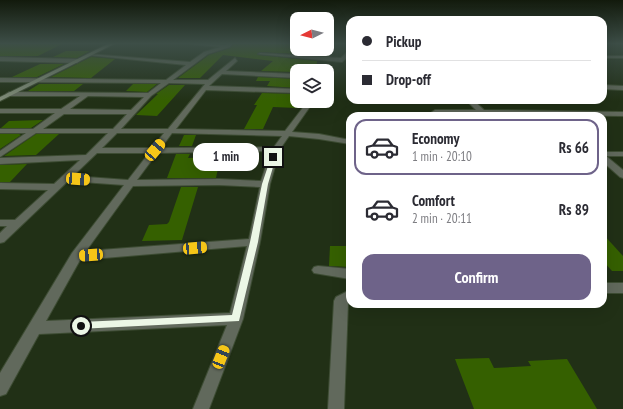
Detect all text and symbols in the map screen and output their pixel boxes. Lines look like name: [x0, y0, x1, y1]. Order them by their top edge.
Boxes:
north arrow: [290, 12, 334, 56]
map controls: [290, 12, 334, 108]
text: Pickup: [386, 32, 421, 51]
button: layers: [290, 64, 334, 108]
text: Drop-off: [386, 70, 431, 89]
icon: car: [364, 129, 400, 165]
text: Economy: [412, 129, 460, 148]
car: [143, 137, 167, 163]
text: Rs 66: [559, 138, 589, 157]
callout: 1 min: [193, 143, 259, 171]
text: 1 min: [213, 148, 239, 165]
route end: [264, 148, 282, 166]
text: 1 min · 20:10: [412, 148, 472, 165]
car: [66, 172, 90, 186]
icon: car: [364, 191, 400, 227]
text: Comfort: [412, 191, 455, 210]
text: Rs 89: [559, 200, 589, 219]
text: 2 min · 20:11: [412, 210, 472, 227]
car: [183, 241, 207, 255]
car: [79, 248, 103, 262]
button: Confirm: [362, 254, 591, 300]
route start: [72, 317, 90, 335]
car: [211, 344, 231, 370]

